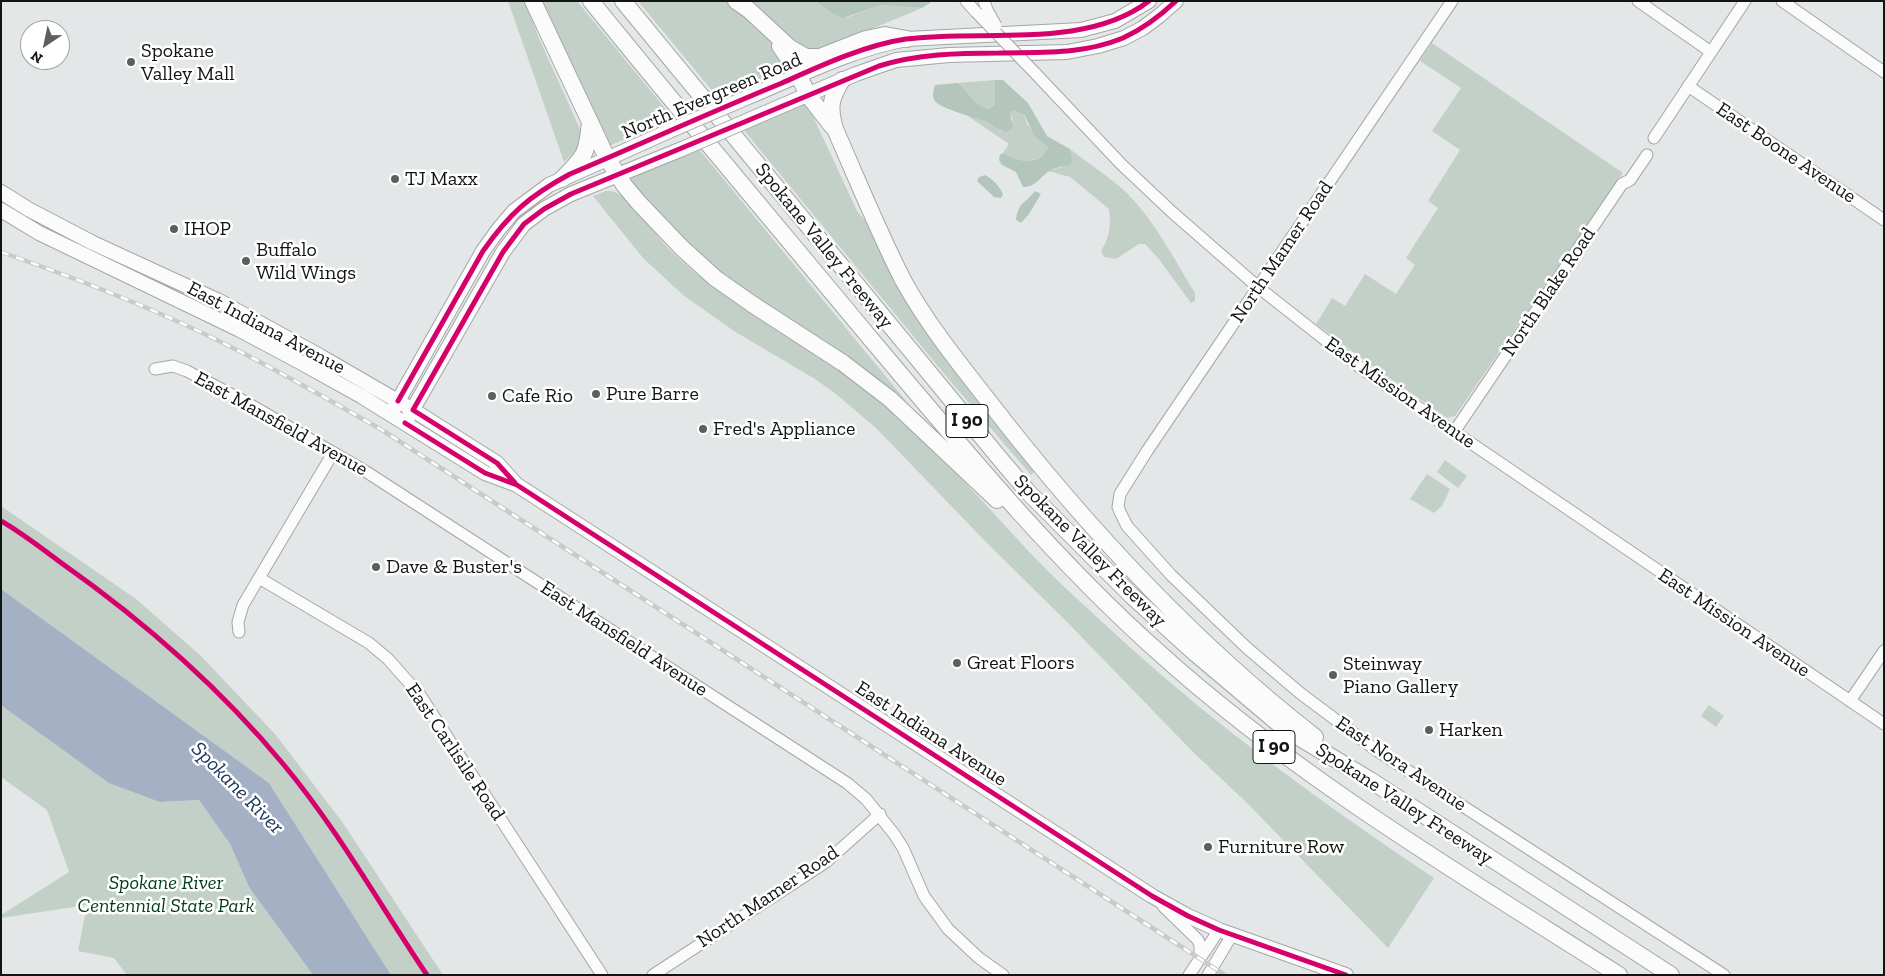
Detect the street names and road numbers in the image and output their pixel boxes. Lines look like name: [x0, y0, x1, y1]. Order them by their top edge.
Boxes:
street label: North Evergreen Road: [619, 47, 805, 145]
street label: East Boone Avenue: [1712, 97, 1860, 209]
street label: Spokane Valley Freeway: [750, 158, 898, 334]
street label: North Mamer Road: [1226, 177, 1338, 327]
street label: North Blake Road: [1497, 223, 1601, 361]
street label: East Indiana Avenue: [183, 276, 349, 380]
street label: East Mission Avenue: [1320, 332, 1480, 454]
street label: East Mansfield Avenue: [190, 366, 372, 482]
road number: I 90: [946, 404, 988, 438]
street label: Spokane Valley Freeway: [1009, 470, 1171, 632]
street label: East Mission Avenue: [1653, 563, 1815, 683]
street label: East Mansfield Avenue: [536, 576, 712, 702]
street label: East Indiana Avenue: [851, 676, 1011, 792]
street label: East Carlisile Road: [400, 679, 510, 825]
street label: East Nora Avenue: [1331, 711, 1471, 817]
road number: I 90: [1253, 730, 1295, 764]
street label: Spokane Valley Freeway: [1311, 738, 1497, 870]
street label: North Mamer Road: [693, 841, 843, 953]

